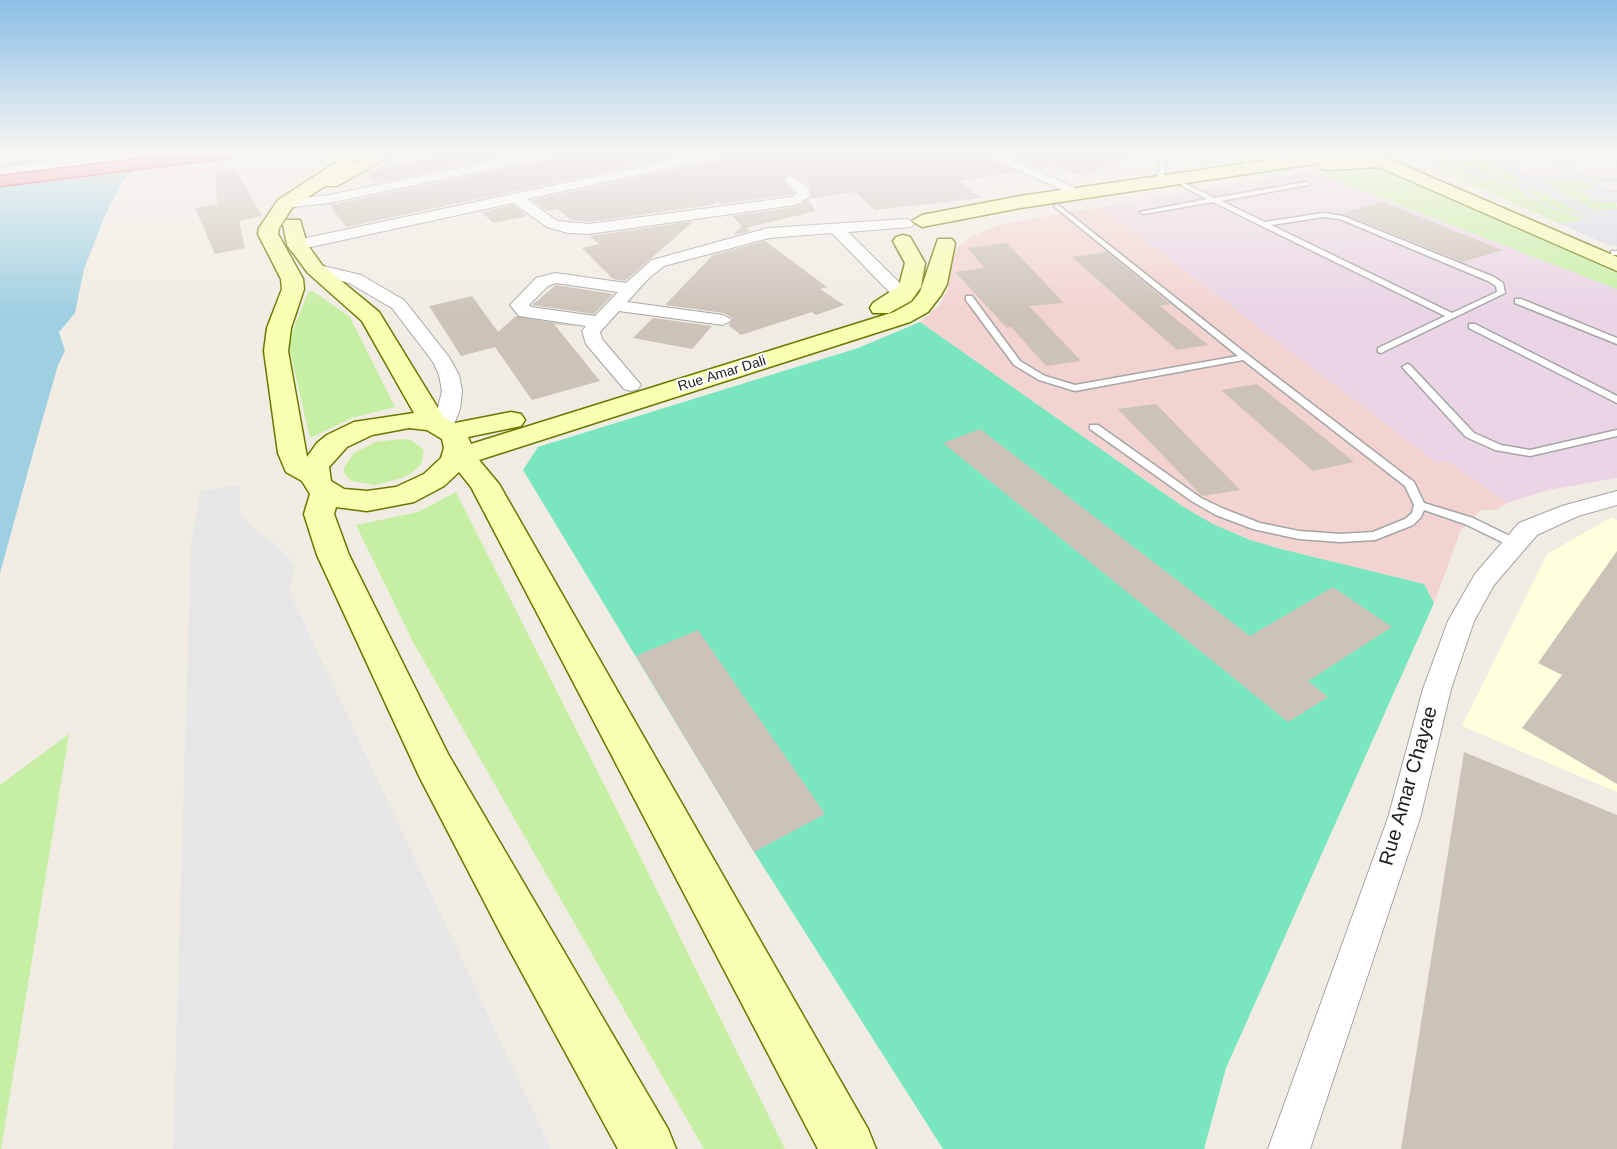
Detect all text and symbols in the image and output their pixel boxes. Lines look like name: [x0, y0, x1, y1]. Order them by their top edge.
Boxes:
street label: Rue Amar Dali: [676, 353, 768, 395]
street label: Rue Amar Chayae: [1375, 704, 1443, 868]

